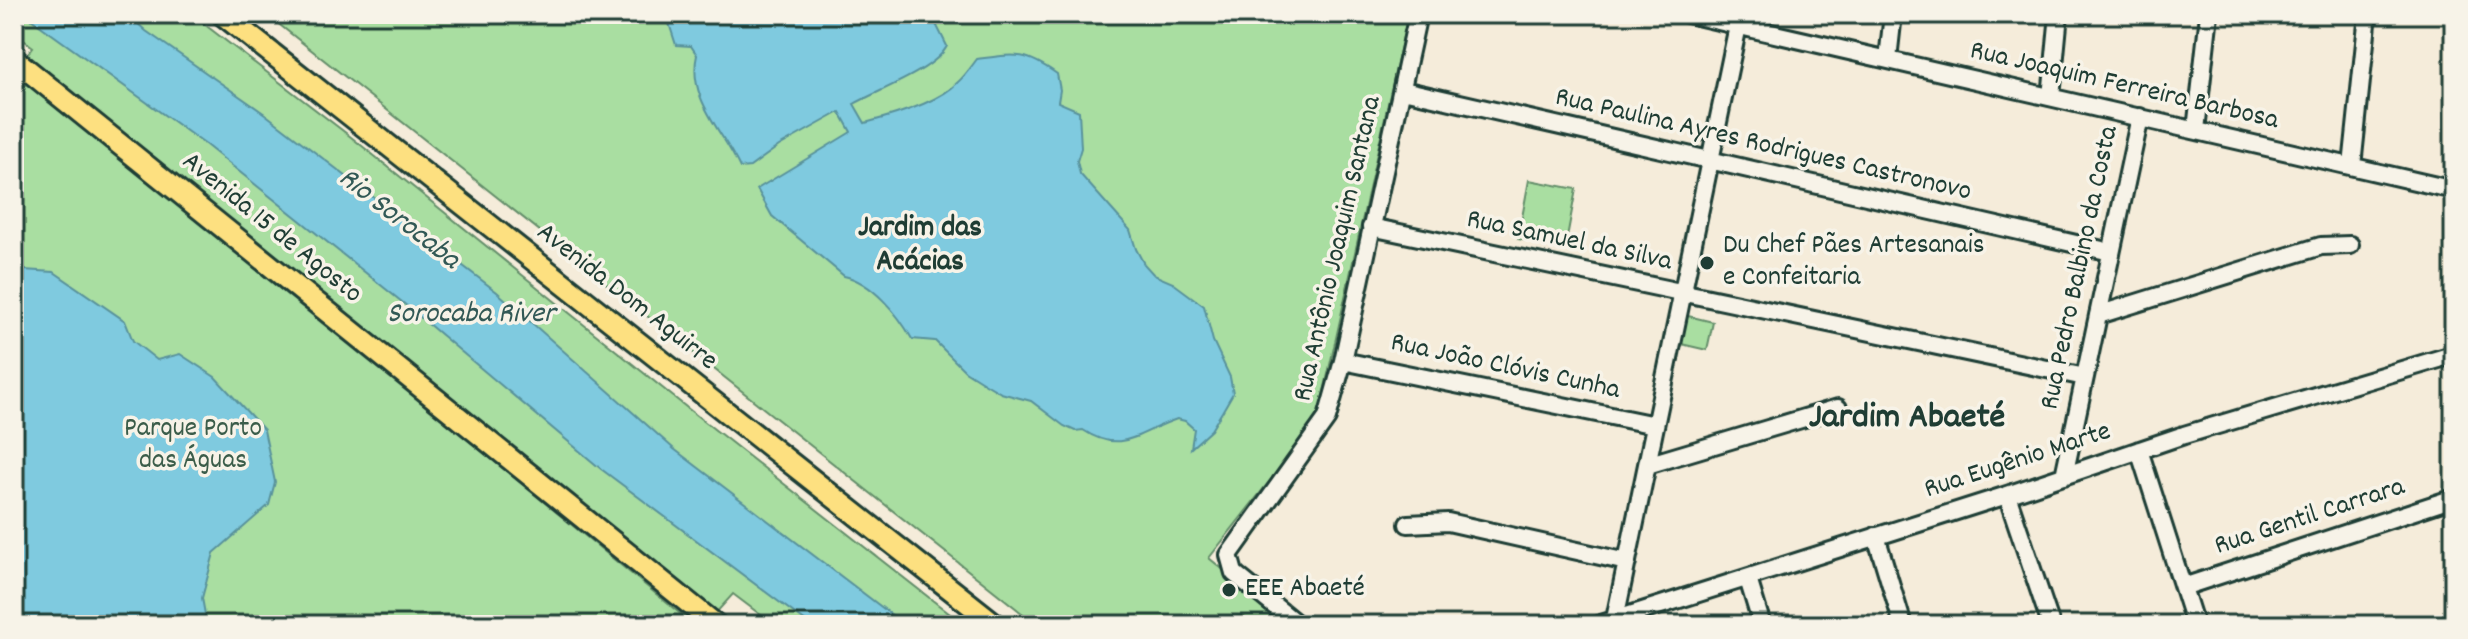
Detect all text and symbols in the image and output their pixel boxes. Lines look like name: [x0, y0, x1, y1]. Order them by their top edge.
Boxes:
street label: Rua Joaquim Ferreira Barbosa: [1966, 32, 2283, 142]
street label: Rua Paulina Ayres Rodrigues Castronovo: [1551, 79, 1975, 213]
street label: Rua Antônio Joaquim Santana: [1284, 92, 1394, 406]
street label: Rua Pedro Balbino da Costa: [2031, 122, 2131, 414]
street label: Avenida 15 de Agosto: [172, 144, 370, 314]
water label: Rio Sorocaba: [328, 159, 470, 283]
street label: Rua Samuel da Silva: [1463, 201, 1676, 283]
district label: Jardim das Acácias: [858, 208, 982, 285]
street label: Avenida Dom Aguirre: [527, 214, 725, 382]
place label: Du Chef Pães Artesanais e Confeitaria: [1723, 227, 1985, 299]
marker: Du Chef Pães Artesanais e Confeitaria: [1698, 254, 1716, 272]
water label: Sorocaba River: [387, 294, 558, 337]
street label: Rua João Clóvis Cunha: [1387, 324, 1624, 412]
district label: Jardim Abaeté: [1809, 393, 2005, 445]
park label: Parque Porto das Águas: [124, 410, 262, 482]
street label: Rua Eugênio Marte: [1920, 413, 2116, 511]
street label: Rua Gentil Carrara: [2210, 468, 2411, 568]
place label: EEE Abaeté: [1245, 570, 1365, 610]
marker: EEE Abaeté: [1220, 581, 1238, 599]

